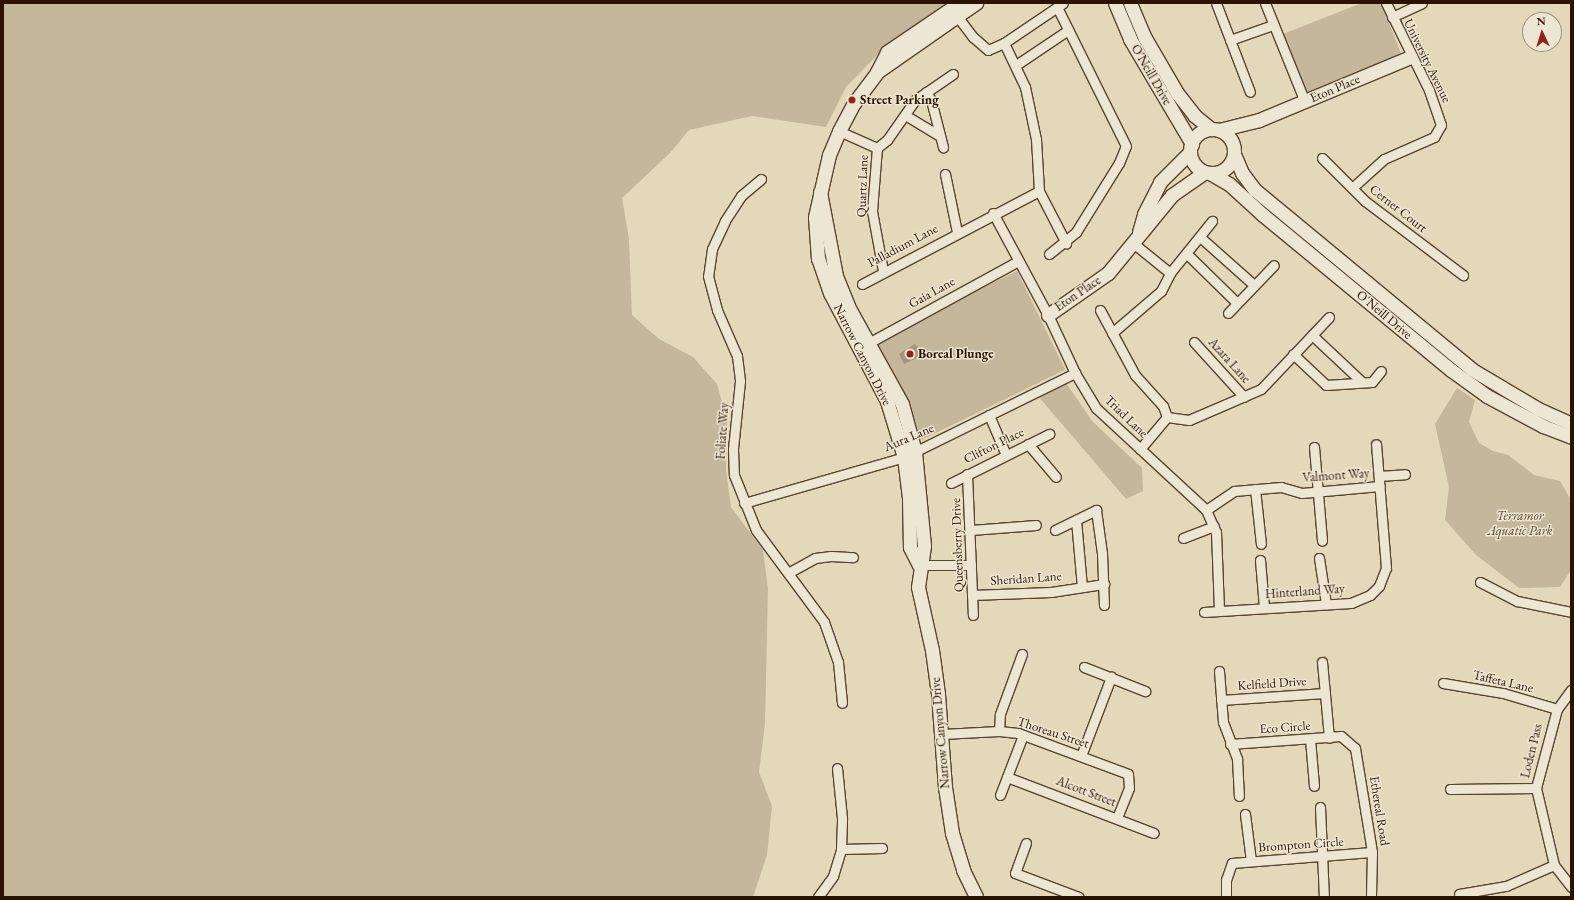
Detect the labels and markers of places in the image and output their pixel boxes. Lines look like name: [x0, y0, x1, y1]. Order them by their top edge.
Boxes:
place label: Street Parking: [860, 92, 939, 108]
marker: Street Parking: [847, 95, 857, 105]
place label: Boreal Plunge: [918, 346, 994, 362]
marker: Boreal Plunge: [905, 349, 915, 359]

